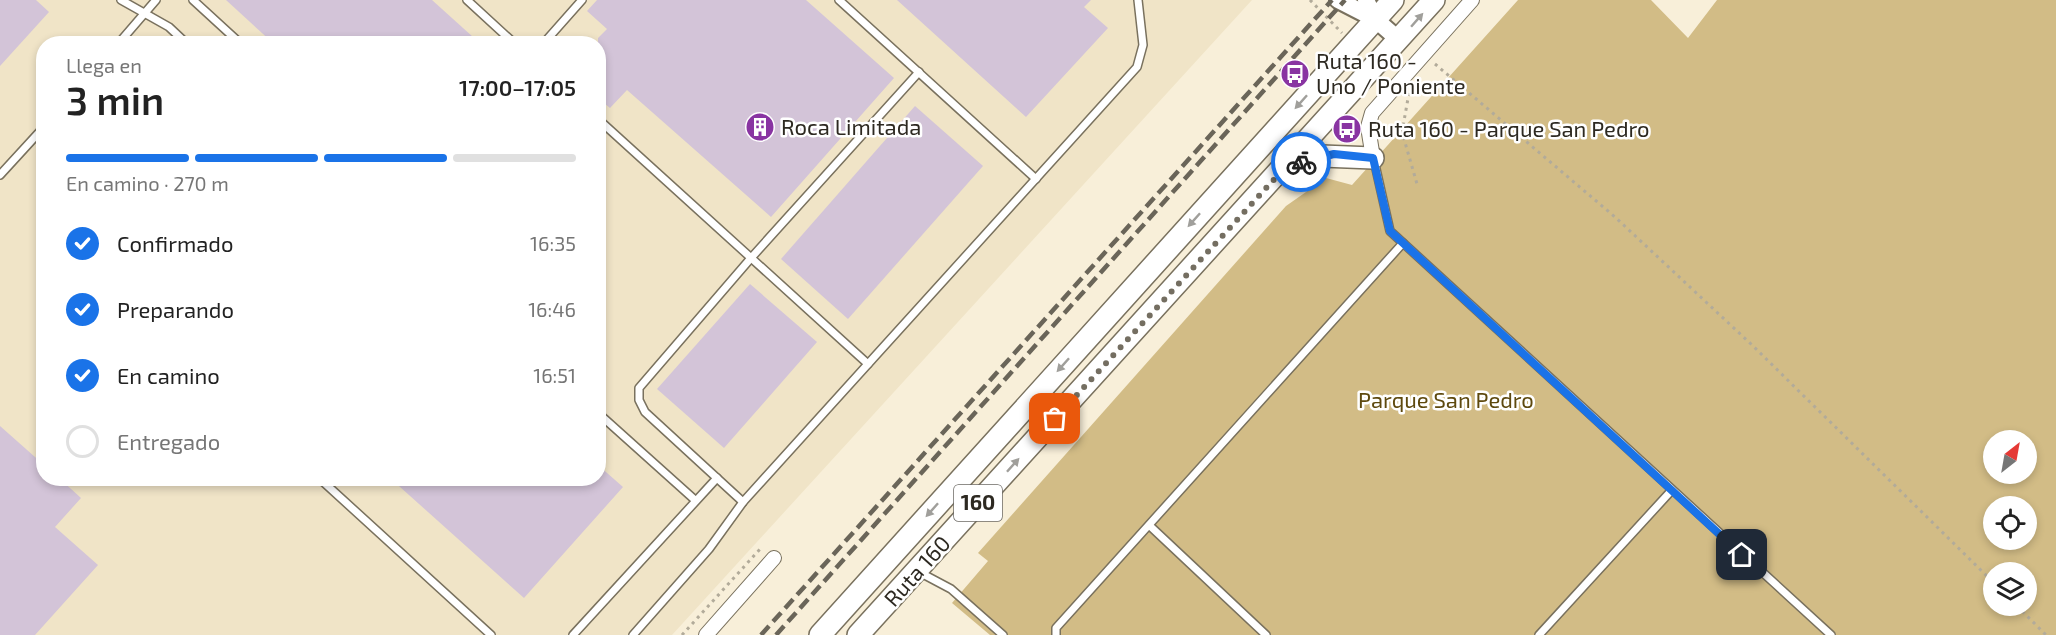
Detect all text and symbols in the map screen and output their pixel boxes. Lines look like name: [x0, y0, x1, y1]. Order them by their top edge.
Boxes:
one-way arrow: [1410, 12, 1423, 28]
place label: Ruta 160 - Uno / Poniente: [1316, 47, 1466, 98]
text: Llega en: [66, 53, 142, 77]
bus stop icon: Ruta 160 - Uno / Poniente: [1279, 58, 1311, 90]
text: 17:00–17:05: [459, 74, 576, 100]
text: 3 min: [66, 76, 164, 123]
one-way arrow: [1294, 94, 1308, 108]
building icon: Roca Limitada: [744, 111, 776, 143]
place label: Roca Limitada: [781, 113, 921, 139]
bus stop icon: Ruta 160 - Parque San Pedro: [1331, 113, 1363, 145]
place label: Ruta 160 - Parque San Pedro: [1368, 115, 1650, 141]
courier: [1271, 132, 1331, 192]
icon: bike: [1285, 146, 1318, 179]
text: En camino · 270 m: [66, 171, 229, 195]
one-way arrow: [1187, 213, 1201, 227]
icon: check: [66, 227, 99, 260]
text: Confirmado: [117, 230, 233, 256]
text: 16:35: [530, 231, 576, 255]
icon: check: [66, 293, 99, 326]
text: Preparando: [117, 296, 234, 322]
text: 16:46: [528, 297, 576, 321]
one-way arrow: [1057, 357, 1070, 372]
icon: check: [66, 359, 99, 392]
text: En camino: [117, 362, 220, 388]
text: 16:51: [533, 363, 576, 387]
park label: Parque San Pedro: [1358, 386, 1534, 412]
pin: [1029, 393, 1080, 444]
icon: bag: [1038, 402, 1071, 435]
text: Entregado: [117, 428, 220, 454]
north arrow: [1983, 430, 2037, 484]
map controls: [1983, 430, 2037, 616]
one-way arrow: [1006, 458, 1019, 473]
road number: 160: [954, 485, 1002, 521]
button: locate: [1983, 496, 2037, 550]
one-way arrow: [926, 502, 939, 517]
pin: [1716, 529, 1767, 580]
street label: Ruta 160: [878, 530, 955, 611]
icon: home: [1725, 538, 1758, 571]
button: layers: [1983, 562, 2037, 616]

